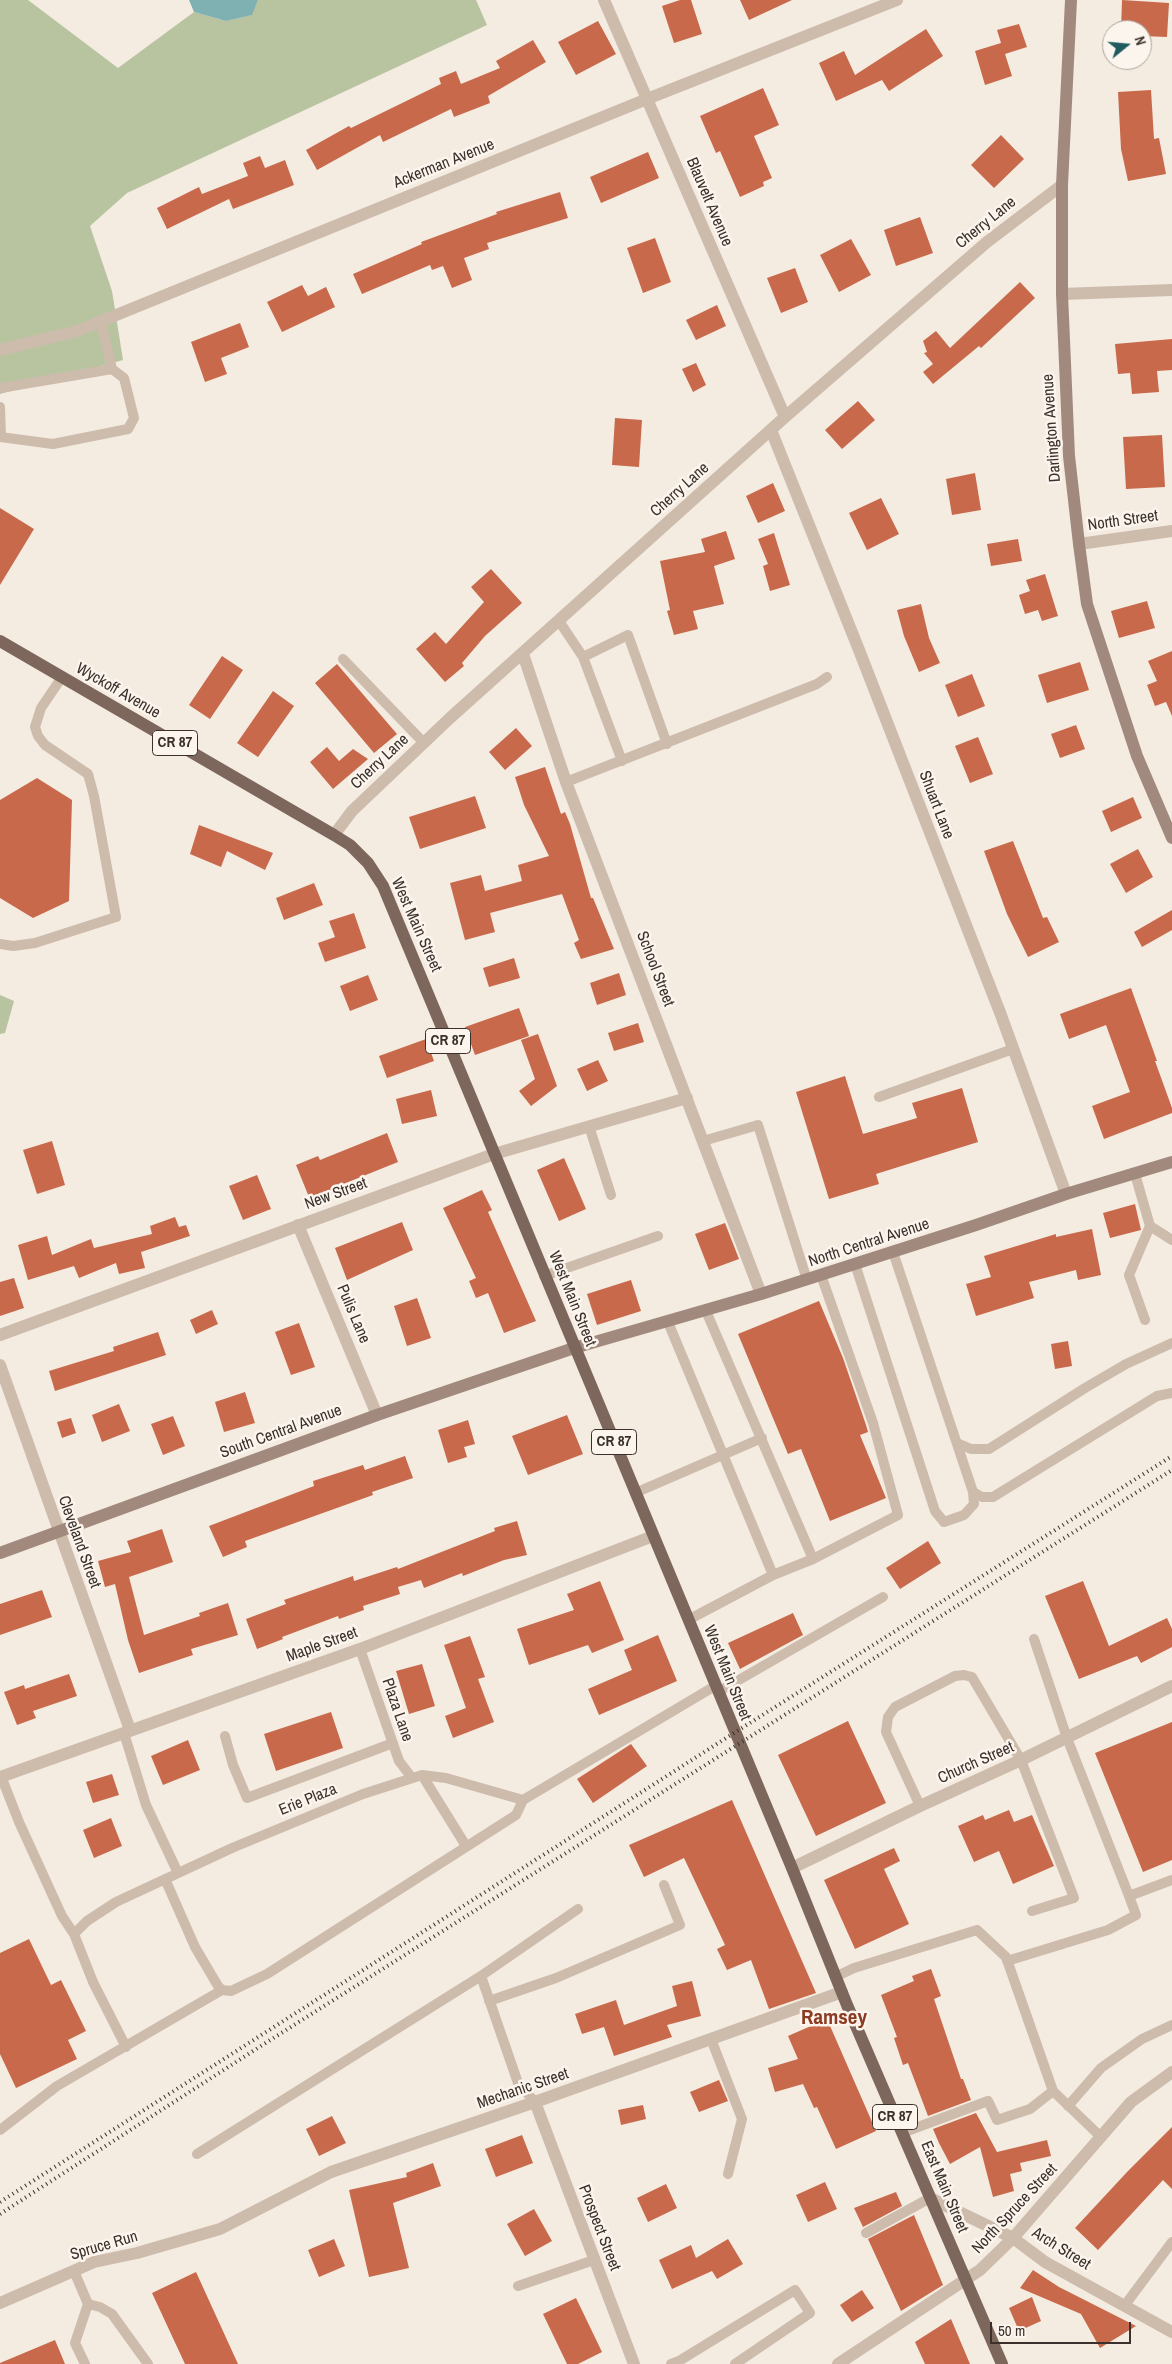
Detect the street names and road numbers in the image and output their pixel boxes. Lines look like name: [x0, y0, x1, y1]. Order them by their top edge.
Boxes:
street label: Ackerman Avenue: [391, 135, 497, 193]
street label: Blauvelt Avenue: [682, 155, 736, 249]
street label: Cherry Lane: [952, 193, 1020, 253]
street label: Darlington Avenue: [1039, 373, 1065, 483]
street label: Cherry Lane: [647, 459, 713, 521]
street label: North Street: [1087, 507, 1159, 535]
street label: Wyckoff Avenue: [72, 659, 164, 723]
road number: CR 87: [152, 730, 198, 756]
street label: Cherry Lane: [347, 730, 413, 794]
street label: Shuart Lane: [914, 768, 958, 842]
street label: West Main Street: [387, 875, 445, 975]
street label: School Street: [632, 929, 678, 1009]
road number: CR 87: [426, 1028, 470, 1054]
street label: New Street: [302, 1174, 370, 1214]
street label: North Central Avenue: [806, 1214, 932, 1272]
street label: West Main Street: [544, 1249, 600, 1349]
street label: Pulis Lane: [332, 1282, 374, 1346]
street label: South Central Avenue: [218, 1401, 344, 1463]
road number: CR 87: [592, 1430, 636, 1454]
street label: Cleveland Street: [53, 1493, 105, 1591]
street label: Maple Street: [284, 1623, 360, 1667]
street label: West Main Street: [699, 1623, 755, 1723]
street label: Plaza Lane: [377, 1676, 417, 1744]
street label: Church Street: [935, 1738, 1017, 1788]
street label: Erie Plaza: [276, 1780, 340, 1820]
street label: Mechanic Street: [475, 2064, 571, 2114]
road number: CR 87: [872, 2104, 918, 2130]
street label: East Main Street: [916, 2138, 972, 2236]
street label: North Spruce Street: [968, 2160, 1062, 2258]
street label: Prospect Street: [574, 2182, 624, 2274]
street label: Arch Street: [1028, 2223, 1094, 2275]
street label: Spruce Run: [68, 2227, 140, 2265]

